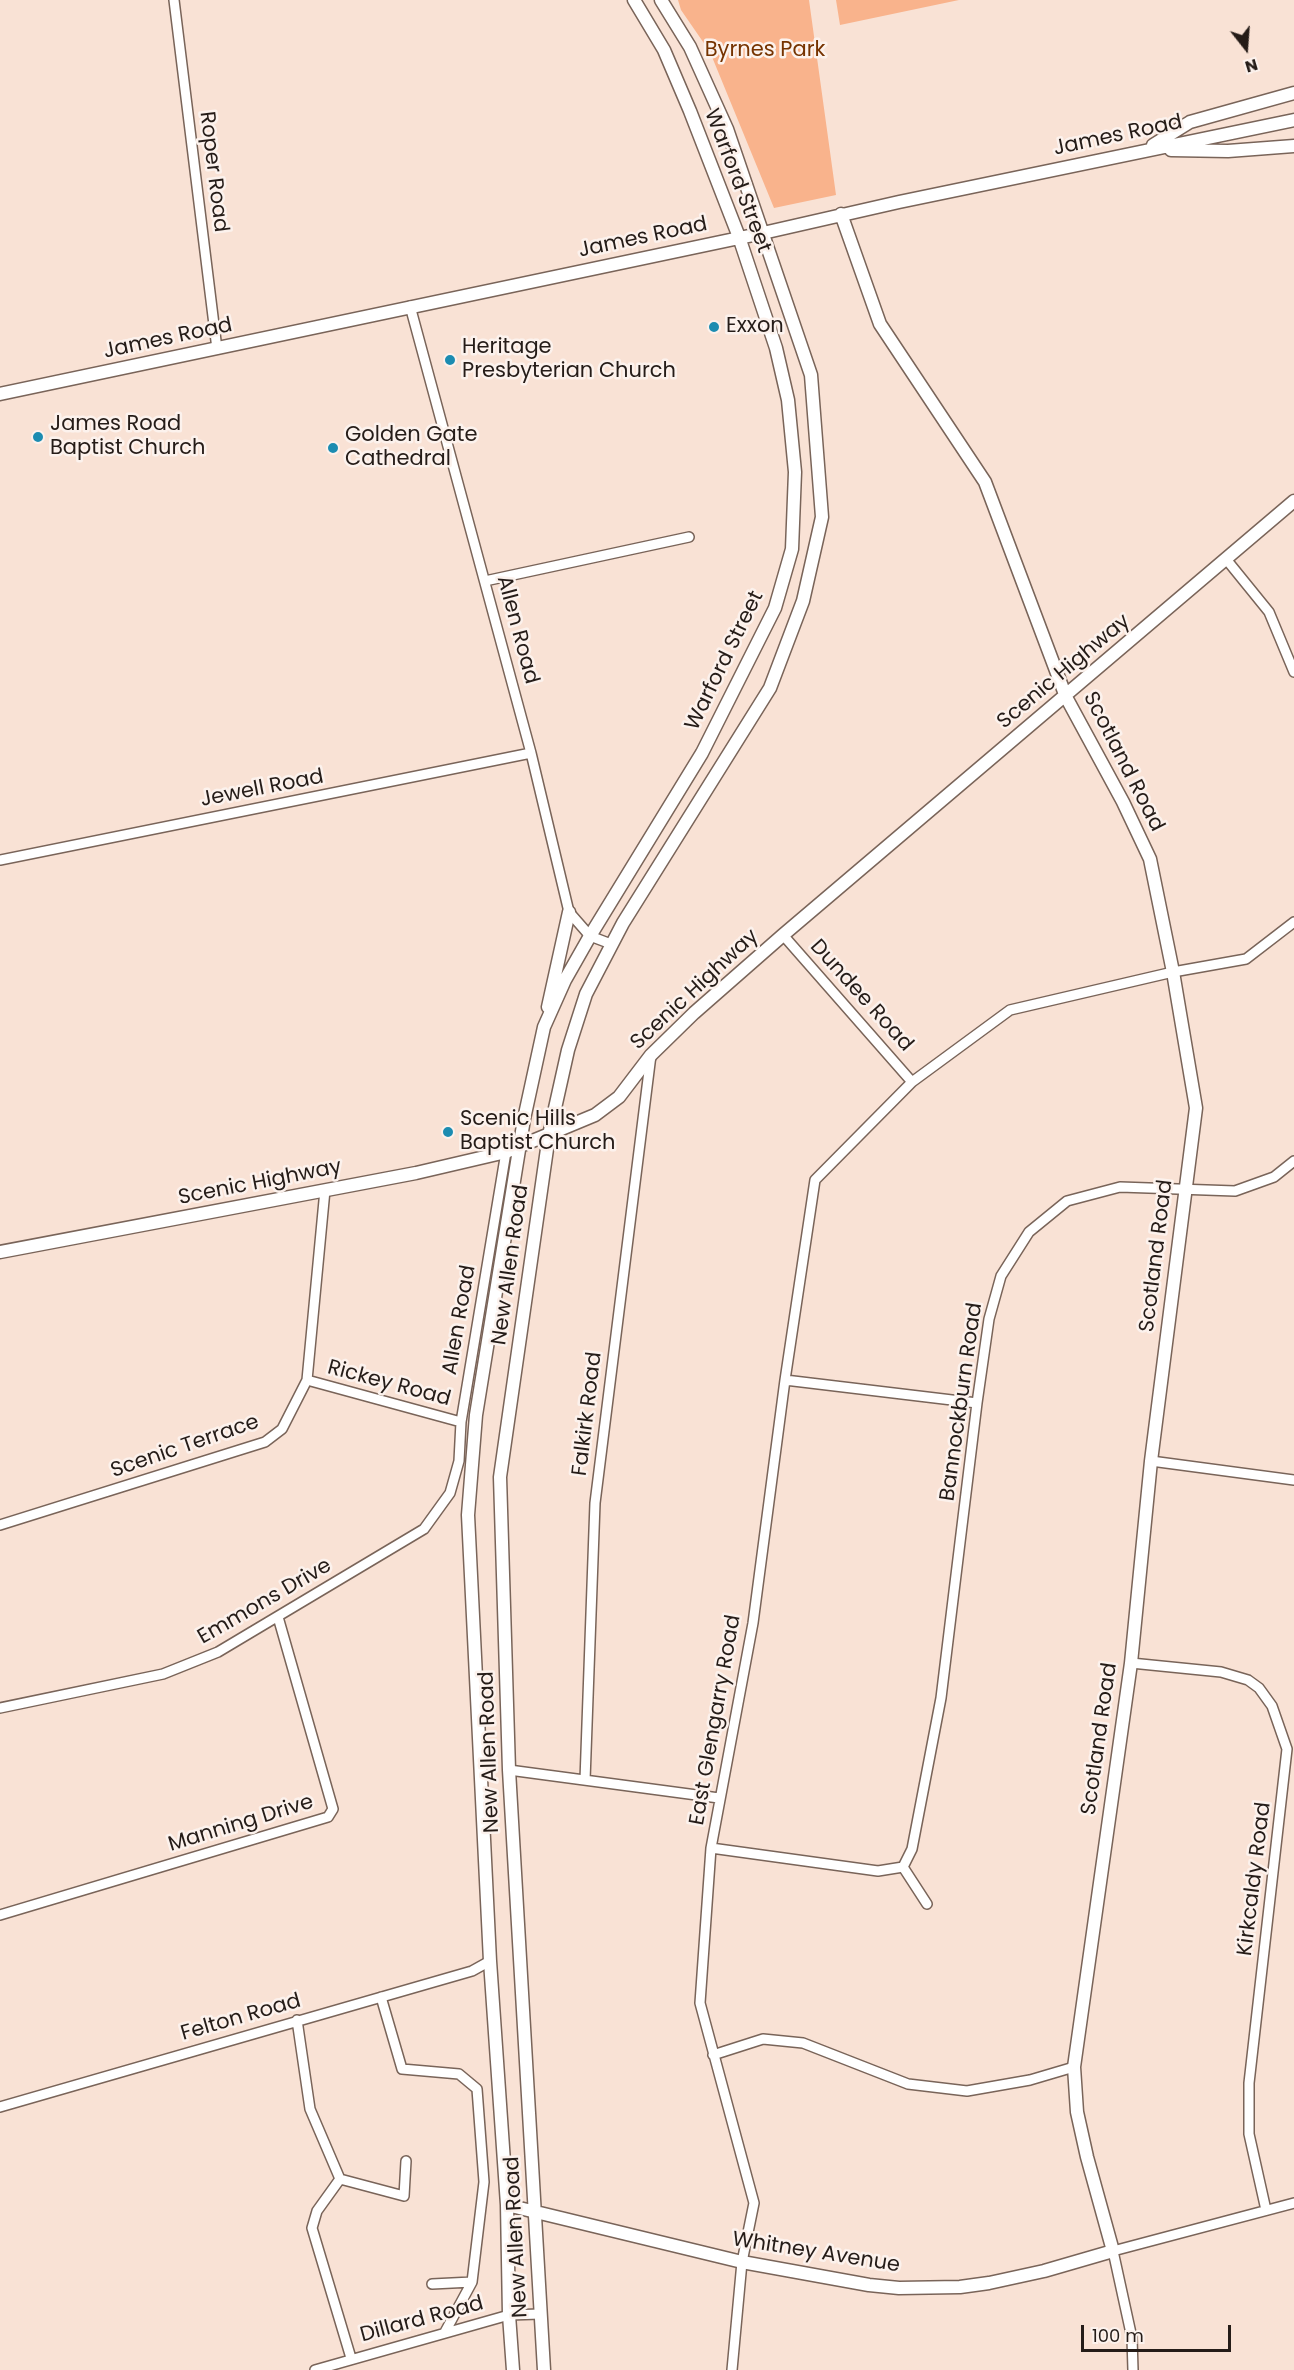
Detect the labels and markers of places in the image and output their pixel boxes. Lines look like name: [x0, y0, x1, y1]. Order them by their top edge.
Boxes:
place label: Exxon: [726, 314, 784, 340]
marker: Exxon: [707, 320, 721, 334]
place label: Heritage Presbyterian Church: [462, 335, 676, 385]
marker: Heritage Presbyterian Church: [443, 353, 457, 367]
place label: James Road Baptist Church: [50, 412, 205, 462]
place label: Golden Gate Cathedral: [345, 423, 477, 473]
marker: James Road Baptist Church: [31, 430, 45, 444]
marker: Golden Gate Cathedral: [326, 441, 340, 455]
place label: Scenic Hills Baptist Church: [460, 1107, 615, 1157]
marker: Scenic Hills Baptist Church: [441, 1125, 455, 1139]

